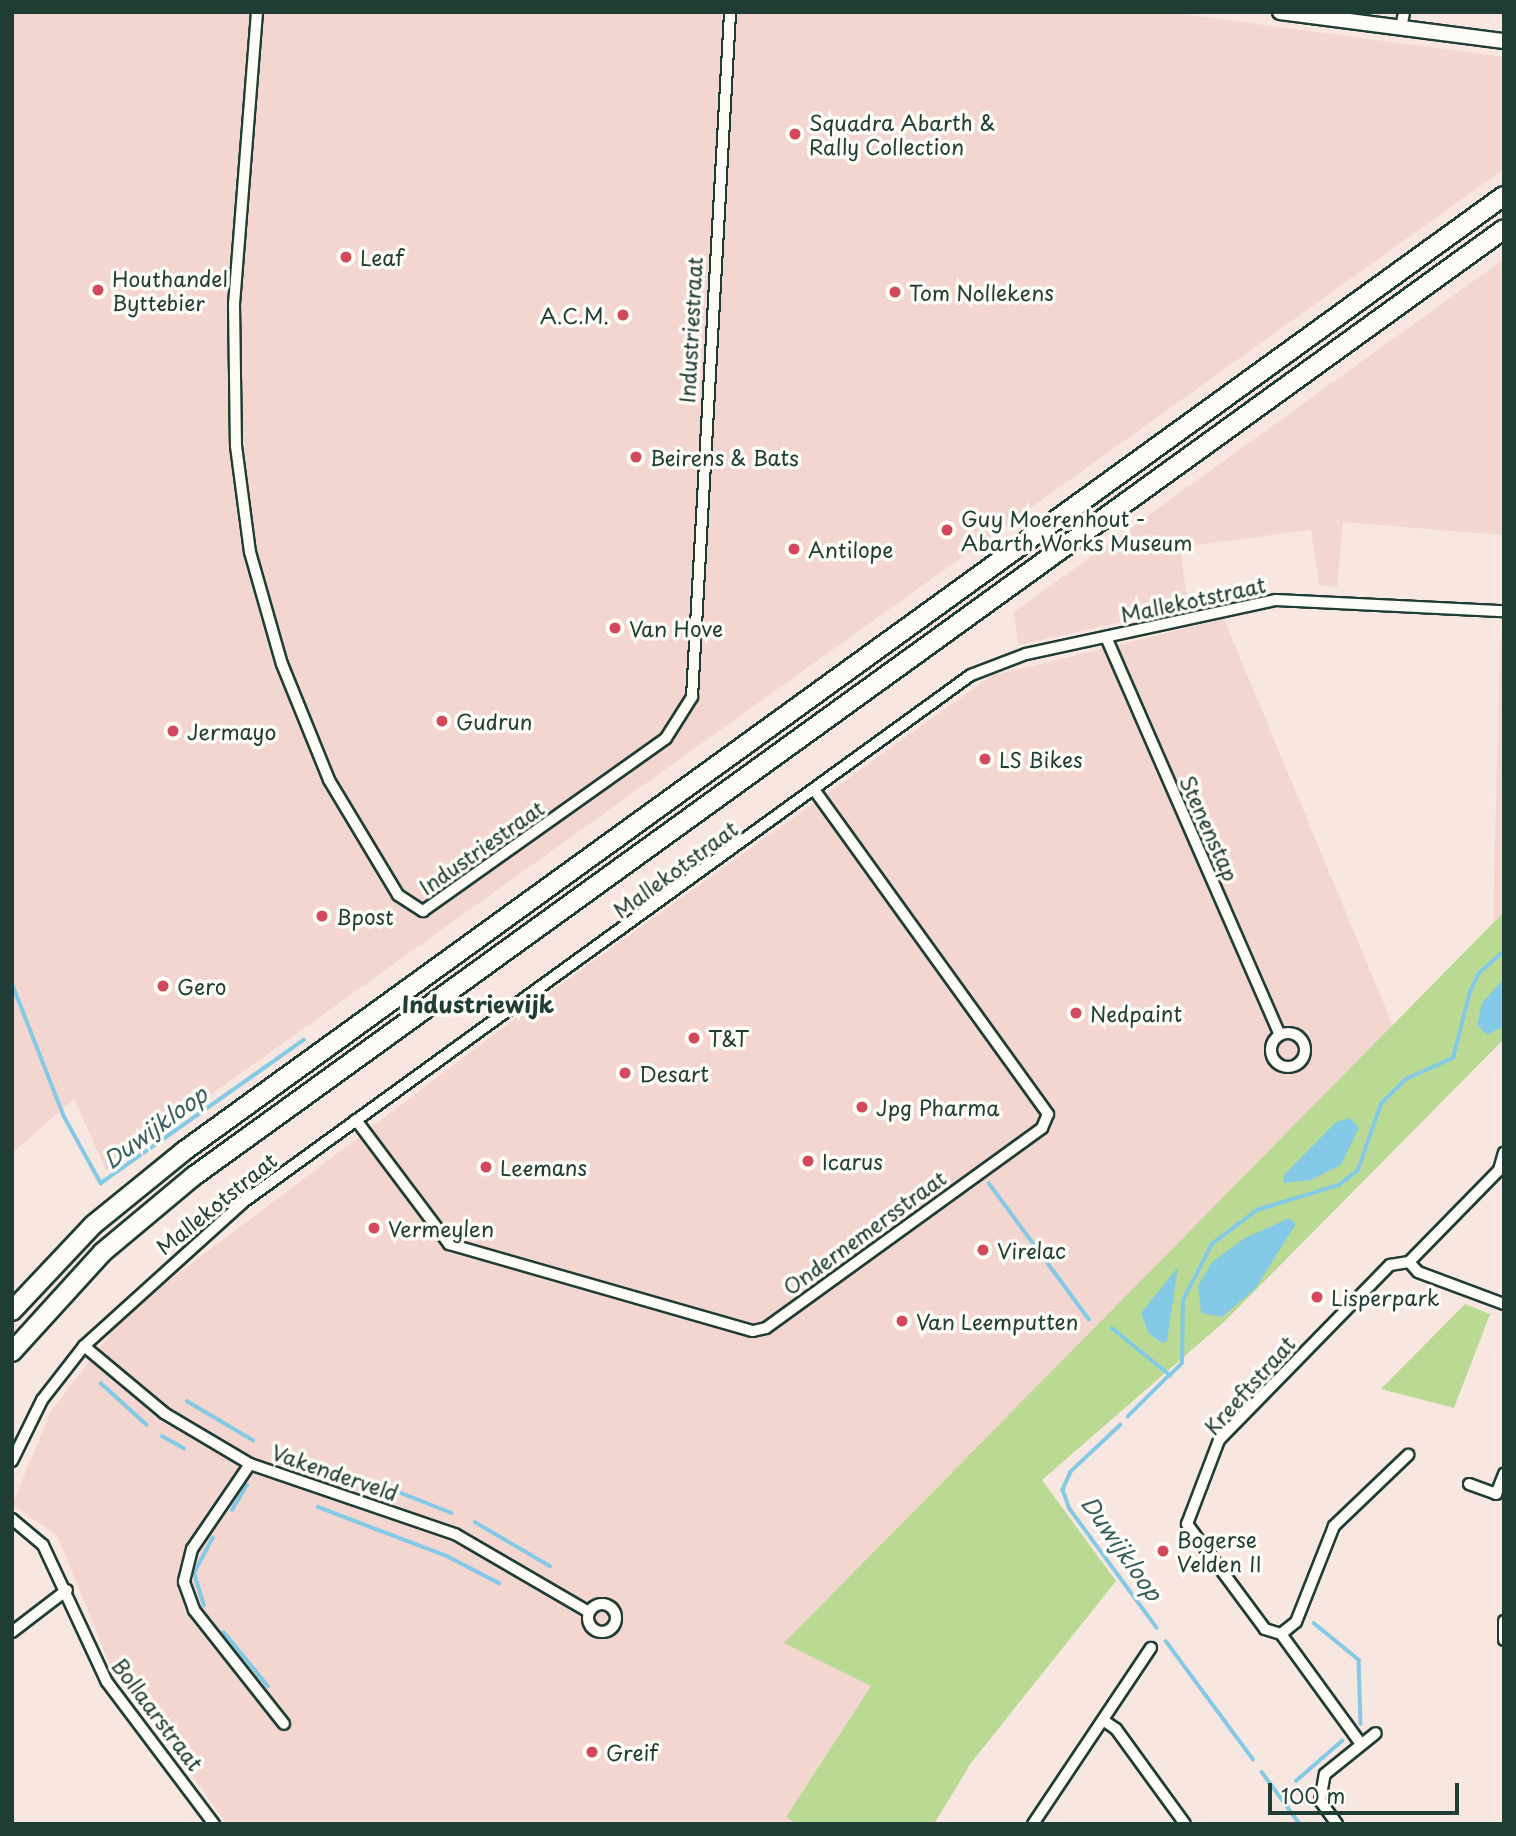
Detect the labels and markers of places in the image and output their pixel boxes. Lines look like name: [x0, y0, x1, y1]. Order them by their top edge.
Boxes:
place label: Squadra Abarth & Rally Collection: [809, 109, 997, 159]
marker: Squadra Abarth & Rally Collection: [787, 126, 803, 142]
place label: Leaf: [360, 244, 404, 270]
marker: Leaf: [338, 249, 354, 265]
place label: Houthandel Byttebier: [112, 265, 228, 315]
place label: Tom Nollekens: [909, 279, 1054, 305]
marker: Houthandel Byttebier: [90, 282, 106, 298]
marker: Tom Nollekens: [887, 284, 903, 300]
place label: A.C.M.: [540, 302, 609, 328]
marker: A.C.M.: [615, 307, 631, 323]
place label: Beirens & Bats: [650, 444, 800, 470]
marker: Beirens & Bats: [628, 449, 644, 465]
place label: Guy Moerenhout - Abarth Works Museum: [961, 505, 1194, 555]
marker: Guy Moerenhout - Abarth Works Museum: [939, 522, 955, 538]
place label: Antilope: [808, 536, 893, 562]
marker: Antilope: [786, 541, 802, 557]
place label: Van Hove: [629, 615, 723, 641]
marker: Van Hove: [607, 620, 623, 636]
place label: Gudrun: [456, 708, 532, 734]
marker: Gudrun: [434, 713, 450, 729]
place label: Jermayo: [187, 718, 276, 744]
marker: Jermayo: [165, 723, 181, 739]
place label: LS Bikes: [999, 746, 1085, 772]
marker: LS Bikes: [977, 751, 993, 767]
place label: Bpost: [336, 903, 394, 929]
marker: Bpost: [314, 908, 330, 924]
place label: Gero: [177, 973, 226, 999]
marker: Gero: [155, 978, 171, 994]
place label: Nedpaint: [1090, 1000, 1182, 1026]
marker: Nedpaint: [1068, 1005, 1084, 1021]
place label: T&T: [708, 1025, 749, 1051]
marker: T&T: [686, 1030, 702, 1046]
place label: Desart: [639, 1060, 709, 1086]
marker: Desart: [617, 1065, 633, 1081]
place label: Jpg Pharma: [876, 1094, 1001, 1120]
marker: Jpg Pharma: [854, 1099, 870, 1115]
place label: Icarus: [822, 1148, 883, 1174]
marker: Icarus: [800, 1153, 816, 1169]
place label: Leemans: [500, 1154, 587, 1180]
marker: Leemans: [478, 1159, 494, 1175]
place label: Vermeylen: [388, 1215, 494, 1241]
marker: Vermeylen: [366, 1220, 382, 1236]
place label: Virelac: [997, 1237, 1066, 1263]
marker: Virelac: [975, 1242, 991, 1258]
place label: Lisperpark: [1331, 1284, 1440, 1310]
marker: Lisperpark: [1309, 1289, 1325, 1305]
place label: Van Leemputten: [916, 1308, 1079, 1334]
marker: Van Leemputten: [894, 1313, 910, 1329]
place label: Bogerse Velden II: [1177, 1526, 1261, 1576]
marker: Bogerse Velden II: [1155, 1543, 1171, 1559]
place label: Greif: [606, 1739, 658, 1765]
marker: Greif: [584, 1744, 600, 1760]

